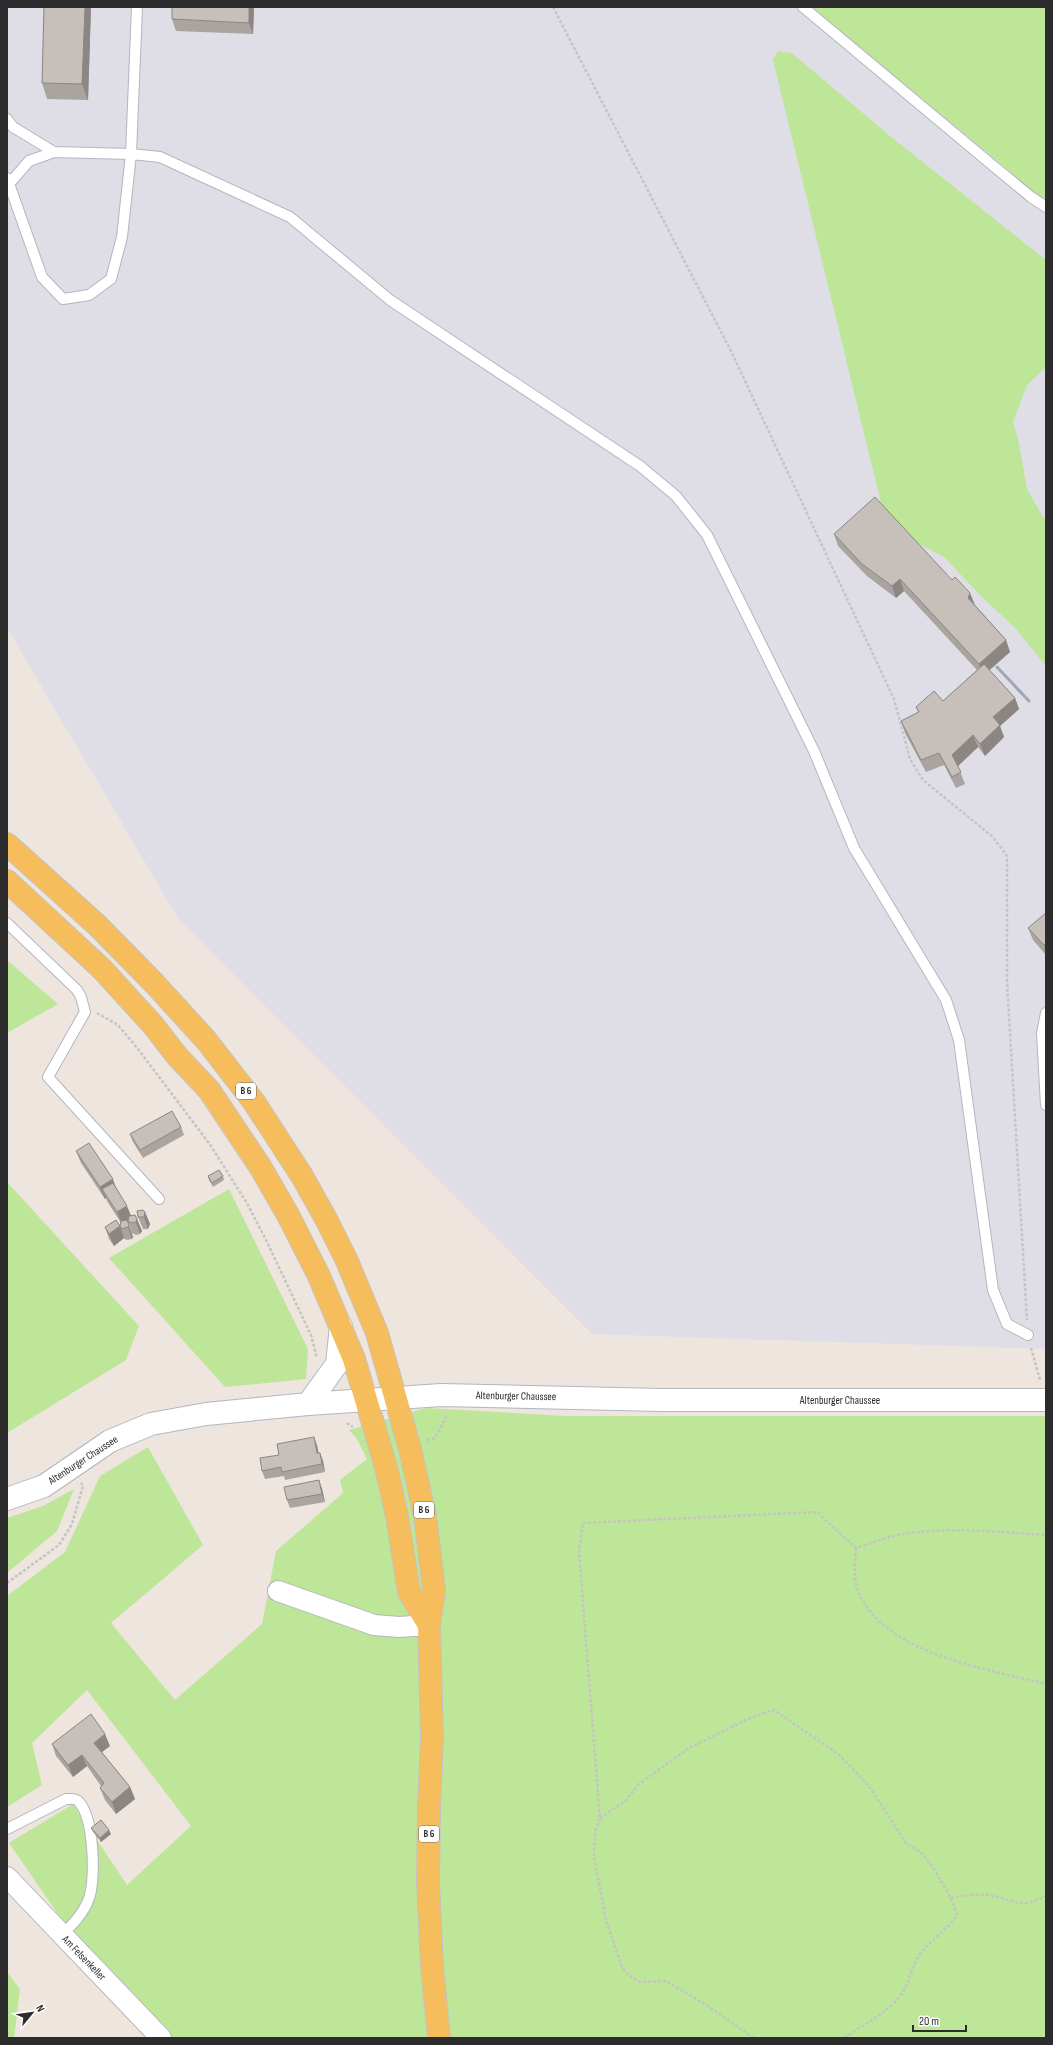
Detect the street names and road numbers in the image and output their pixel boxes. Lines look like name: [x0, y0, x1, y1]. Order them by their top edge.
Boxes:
road number: B 6: [236, 1083, 256, 1099]
street label: Altenburger Chaussee: [475, 1389, 556, 1403]
street label: Altenburger Chaussee: [799, 1394, 880, 1407]
street label: Altenburger Chaussee: [45, 1433, 120, 1488]
road number: B 6: [414, 1502, 434, 1518]
road number: B 6: [419, 1826, 439, 1842]
street label: Am Felsenkeller: [59, 1932, 109, 1983]

